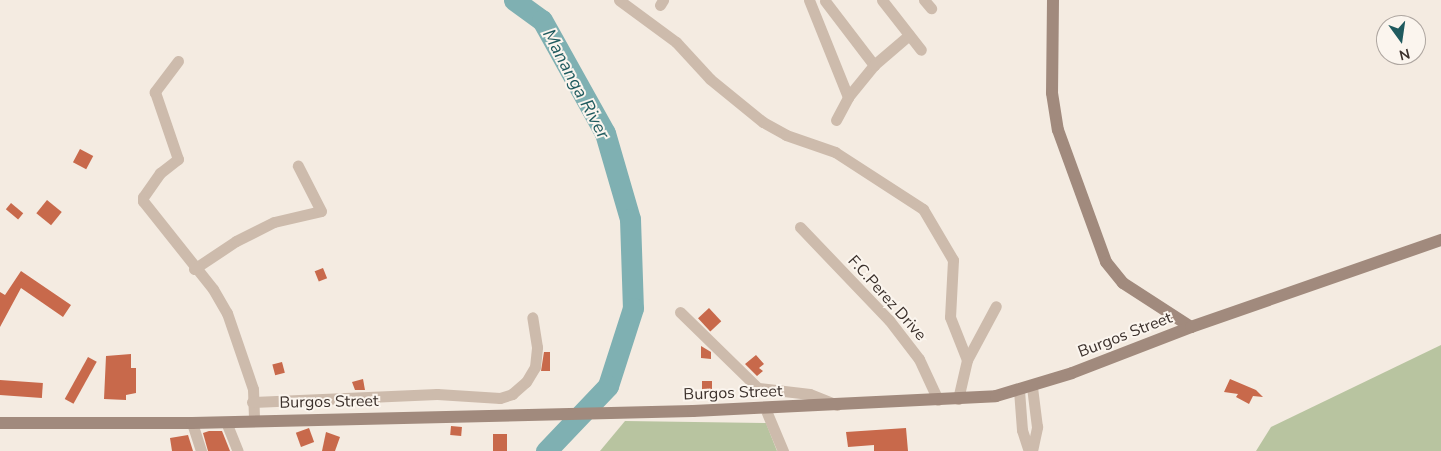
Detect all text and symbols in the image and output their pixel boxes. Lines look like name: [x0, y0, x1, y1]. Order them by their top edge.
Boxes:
north arrow: [1376, 15, 1426, 65]
water label: Mananga River: [538, 26, 614, 142]
text: N: [1397, 44, 1412, 65]
street label: F.C.Perez Drive: [844, 252, 930, 344]
street label: Burgos Street: [1075, 308, 1175, 362]
street label: Burgos Street: [683, 382, 783, 404]
street label: Burgos Street: [279, 392, 379, 412]

